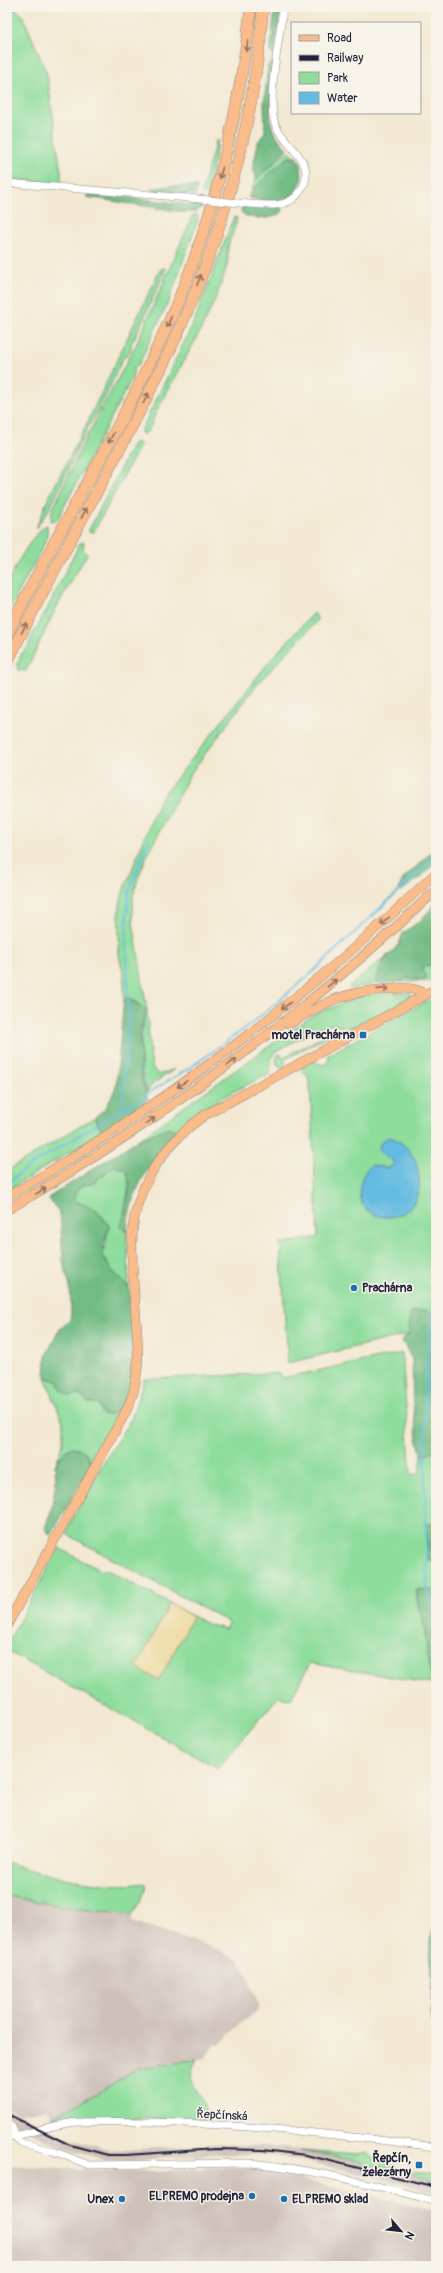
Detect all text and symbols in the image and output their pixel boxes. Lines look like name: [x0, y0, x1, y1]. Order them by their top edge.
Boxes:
legend: [291, 22, 421, 114]
text: Road: [327, 31, 352, 46]
one-way arrow: [243, 39, 251, 52]
text: Railway: [327, 51, 363, 66]
text: Park: [327, 71, 348, 86]
text: Water: [327, 91, 358, 106]
one-way arrow: [217, 166, 225, 179]
one-way arrow: [196, 274, 204, 286]
one-way arrow: [165, 316, 172, 328]
one-way arrow: [142, 392, 150, 404]
one-way arrow: [107, 432, 114, 444]
one-way arrow: [81, 507, 89, 519]
one-way arrow: [21, 622, 28, 634]
one-way arrow: [380, 916, 390, 925]
one-way arrow: [327, 978, 338, 987]
one-way arrow: [376, 986, 389, 993]
one-way arrow: [280, 1001, 291, 1010]
place label: motel Prachárna: [271, 1028, 355, 1043]
marker: motel Prachárna: [358, 1030, 368, 1040]
one-way arrow: [227, 1058, 238, 1066]
one-way arrow: [177, 1080, 188, 1088]
one-way arrow: [144, 1116, 156, 1124]
one-way arrow: [35, 1186, 47, 1194]
place label: Prachárna: [362, 1281, 413, 1296]
marker: Prachárna: [349, 1283, 359, 1293]
street label: Řepčínská: [196, 2106, 248, 2124]
place label: Řepčín, železárny: [362, 2149, 412, 2180]
marker: Řepčín, železárny: [414, 2160, 424, 2170]
place label: ELPREMO prodejna: [149, 2189, 244, 2204]
marker: ELPREMO prodejna: [247, 2191, 257, 2201]
place label: Unex: [87, 2192, 114, 2207]
place label: ELPREMO sklad: [292, 2192, 368, 2207]
marker: Unex: [117, 2194, 127, 2204]
marker: ELPREMO sklad: [279, 2194, 289, 2204]
north arrow: [381, 2211, 421, 2251]
text: N: [402, 2229, 417, 2242]

